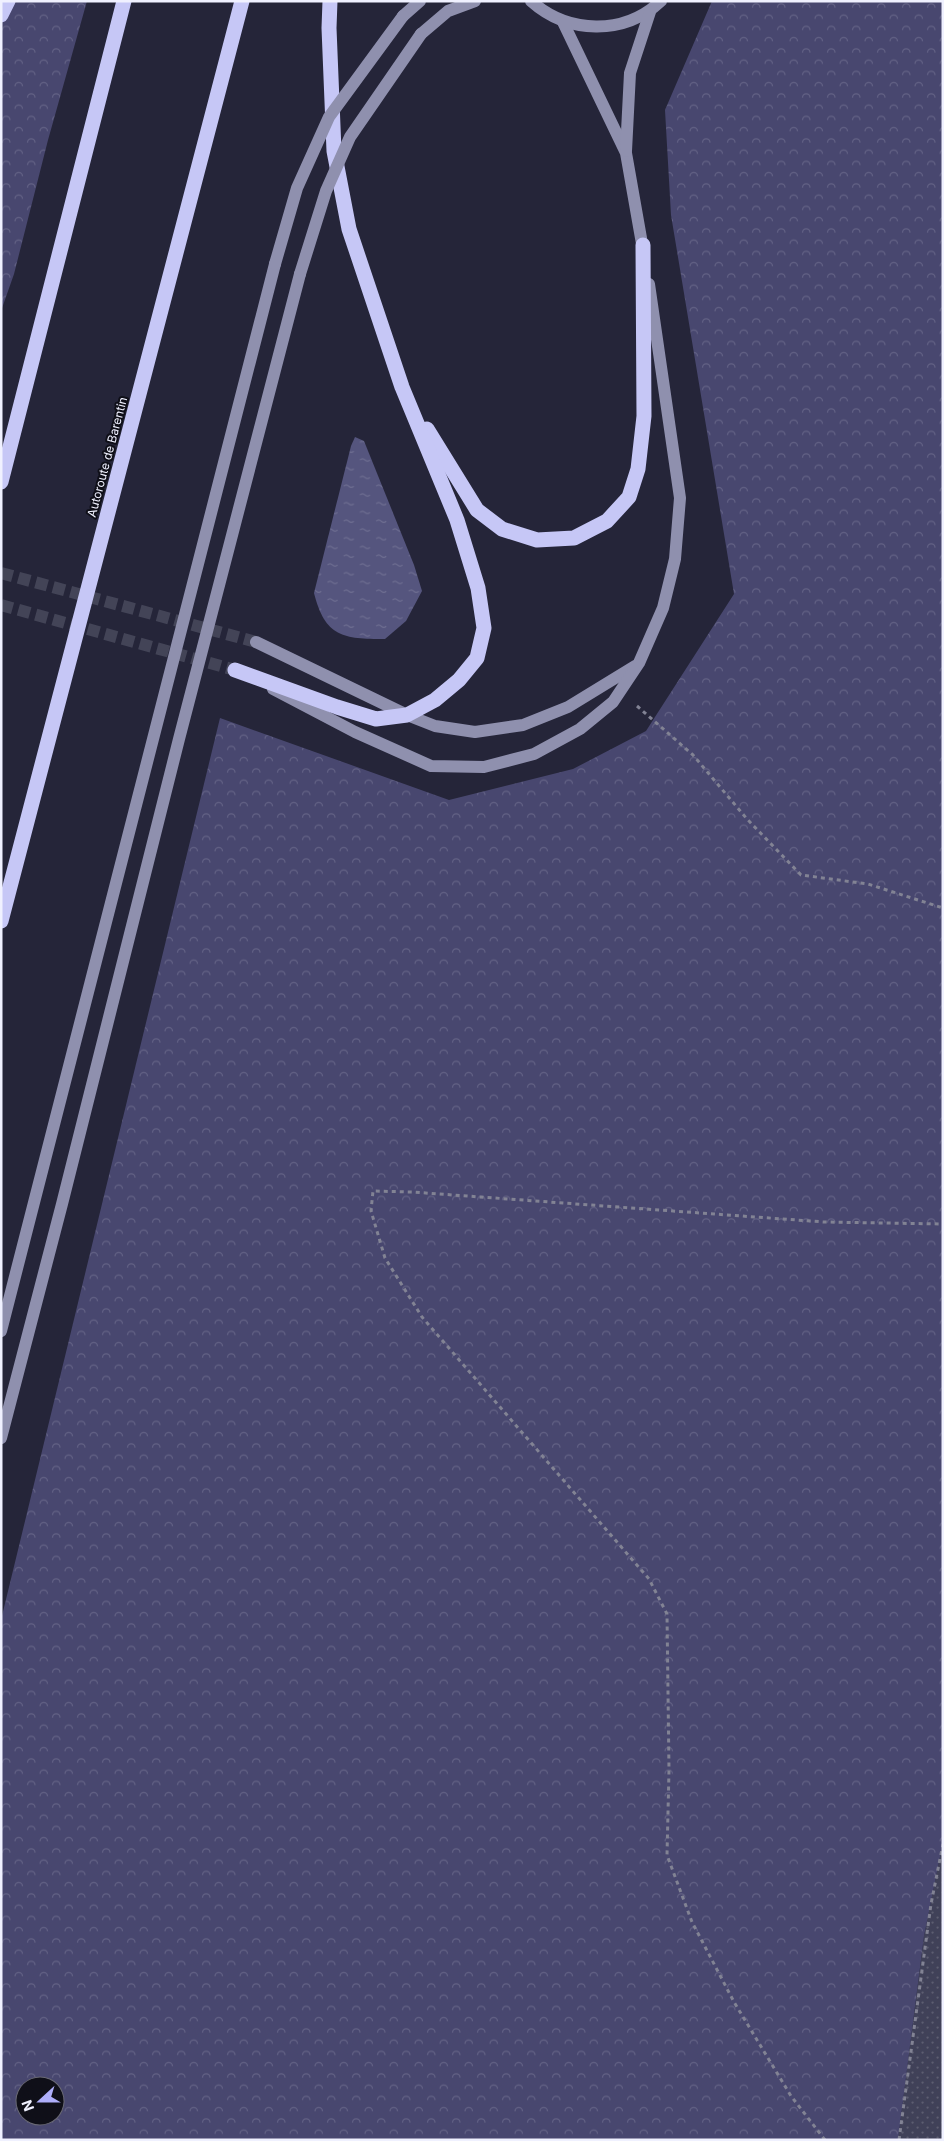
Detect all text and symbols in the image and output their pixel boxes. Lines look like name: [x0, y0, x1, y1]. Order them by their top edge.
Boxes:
street label: Autoroute de Barentin: [84, 395, 130, 519]
north arrow: [15, 2076, 65, 2126]
text: N: [18, 2098, 37, 2114]

